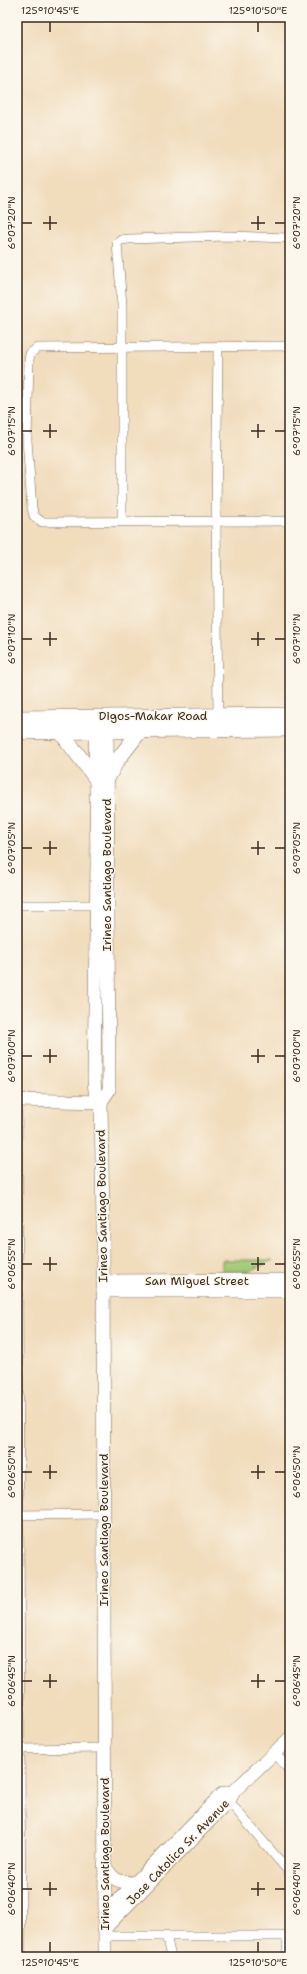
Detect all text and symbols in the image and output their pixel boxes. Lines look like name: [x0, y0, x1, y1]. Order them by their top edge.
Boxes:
text: 125°10'45"E: [21, 4, 79, 17]
text: 125°10'50"E: [229, 4, 287, 17]
text: 6°07'20"N: [5, 196, 18, 250]
text: 6°07'20"N: [290, 196, 303, 250]
text: 6°07'15"N: [5, 406, 18, 456]
text: 6°07'15"N: [290, 406, 303, 456]
text: 6°07'10"N: [5, 614, 18, 664]
text: 6°07'10"N: [290, 614, 303, 664]
street label: Digos-Makar Road: [99, 708, 208, 724]
street label: Irineo Santiago Boulevard: [99, 798, 115, 952]
text: 6°07'05"N: [5, 822, 18, 874]
text: 6°07'05"N: [290, 822, 303, 874]
text: 6°07'00"N: [5, 1029, 18, 1083]
text: 6°07'00"N: [290, 1029, 303, 1083]
street label: Irineo Santiago Boulevard: [93, 1129, 111, 1283]
text: 6°06'55"N: [5, 1238, 18, 1290]
text: 6°06'55"N: [290, 1238, 303, 1290]
street label: San Miguel Street: [145, 1273, 249, 1289]
text: 6°06'50"N: [5, 1446, 18, 1498]
text: 6°06'50"N: [290, 1446, 303, 1498]
street label: Irineo Santiago Boulevard: [96, 1453, 112, 1607]
text: 6°06'45"N: [5, 1655, 18, 1707]
text: 6°06'45"N: [290, 1655, 303, 1707]
street label: Irineo Santiago Boulevard: [97, 1777, 113, 1931]
street label: Jose Catolico Sr. Avenue: [123, 1795, 233, 1908]
text: 6°06'40"N: [5, 1862, 18, 1916]
text: 6°06'40"N: [290, 1862, 303, 1916]
text: 125°10'45"E: [21, 1956, 79, 1969]
text: 125°10'50"E: [229, 1956, 287, 1969]

